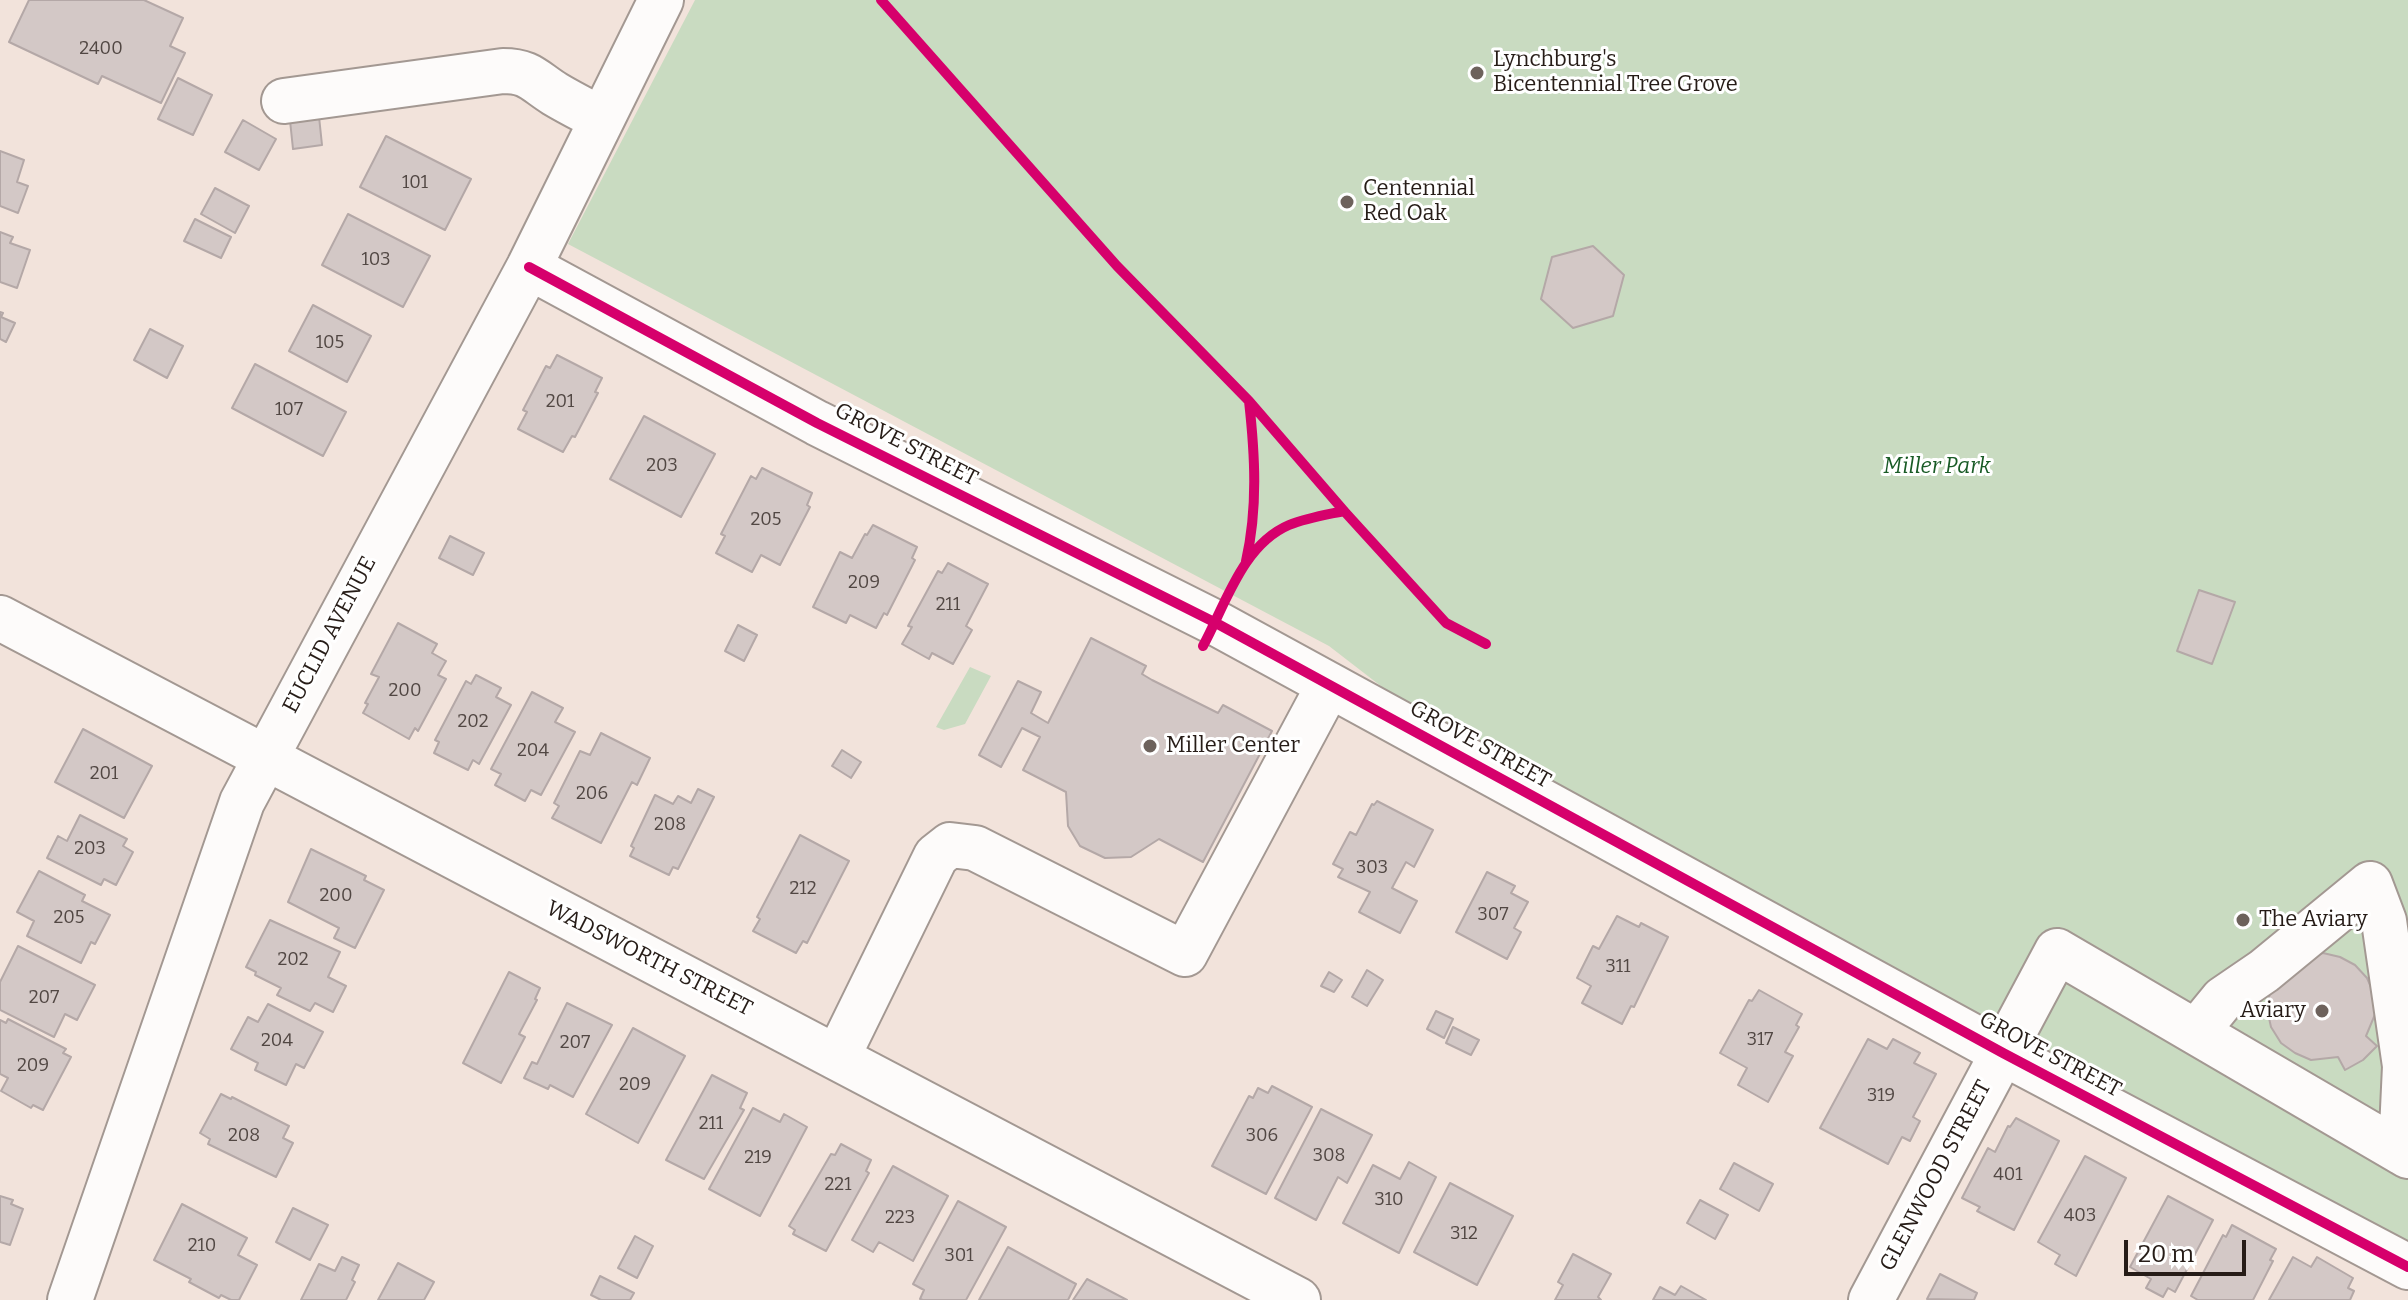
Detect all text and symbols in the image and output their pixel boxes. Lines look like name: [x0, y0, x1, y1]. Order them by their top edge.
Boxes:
house number: 2400: [79, 38, 123, 60]
place label: Lynchburg's Bicentennial Tree Grove: [1493, 47, 1738, 98]
marker: Lynchburg's Bicentennial Tree Grove: [1468, 64, 1486, 82]
house number: 101: [402, 172, 428, 194]
place label: Centennial Red Oak: [1363, 176, 1475, 228]
marker: Centennial Red Oak: [1338, 193, 1356, 211]
house number: 103: [361, 249, 391, 271]
house number: 105: [316, 332, 344, 354]
house number: 201: [546, 391, 574, 413]
street label: GROVE STREET: [830, 398, 982, 492]
house number: 107: [275, 399, 303, 421]
park label: Miller Park: [1883, 454, 1991, 480]
house number: 203: [646, 455, 678, 477]
house number: 205: [751, 509, 781, 531]
street label: EUCLID AVENUE: [278, 552, 382, 718]
house number: 209: [848, 572, 880, 594]
house number: 211: [936, 594, 960, 616]
house number: 200: [389, 680, 421, 702]
street label: GROVE STREET: [1405, 695, 1555, 795]
house number: 202: [457, 711, 489, 733]
place label: Miller Center: [1166, 733, 1300, 759]
marker: Miller Center: [1141, 737, 1159, 755]
house number: 204: [517, 740, 549, 762]
house number: 201: [90, 763, 118, 785]
house number: 206: [576, 783, 608, 805]
house number: 208: [654, 814, 686, 836]
house number: 203: [74, 838, 106, 860]
house number: 303: [1356, 857, 1388, 879]
house number: 212: [790, 878, 816, 900]
house number: 200: [320, 885, 352, 907]
street label: WADSWORTH STREET: [542, 896, 756, 1022]
house number: 307: [1478, 904, 1508, 926]
house number: 205: [54, 907, 84, 929]
place label: The Aviary: [2259, 907, 2368, 933]
marker: The Aviary: [2234, 911, 2252, 929]
house number: 202: [277, 949, 309, 971]
house number: 311: [1606, 956, 1630, 978]
house number: 207: [29, 987, 59, 1009]
place label: Aviary: [2240, 998, 2306, 1024]
marker: Aviary: [2313, 1002, 2331, 1020]
street label: GROVE STREET: [1974, 1006, 2126, 1104]
house number: 317: [1747, 1029, 1773, 1051]
house number: 204: [261, 1030, 293, 1052]
house number: 207: [560, 1032, 590, 1054]
house number: 209: [17, 1055, 49, 1077]
house number: 209: [619, 1074, 651, 1096]
street label: GLENWOOD STREET: [1875, 1076, 1997, 1276]
house number: 319: [1867, 1085, 1895, 1107]
house number: 211: [699, 1113, 723, 1135]
house number: 208: [228, 1125, 260, 1147]
house number: 306: [1246, 1125, 1278, 1147]
house number: 308: [1313, 1145, 1345, 1167]
house number: 219: [744, 1147, 772, 1169]
house number: 401: [1993, 1164, 2023, 1186]
house number: 221: [825, 1174, 851, 1196]
house number: 310: [1374, 1189, 1404, 1211]
house number: 403: [2064, 1205, 2096, 1227]
house number: 223: [885, 1207, 915, 1229]
house number: 312: [1450, 1223, 1478, 1245]
scale bar: [2128, 1224, 2250, 1274]
house number: 210: [188, 1235, 216, 1257]
text: 20 m: [2138, 1240, 2194, 1268]
house number: 301: [944, 1245, 974, 1267]

